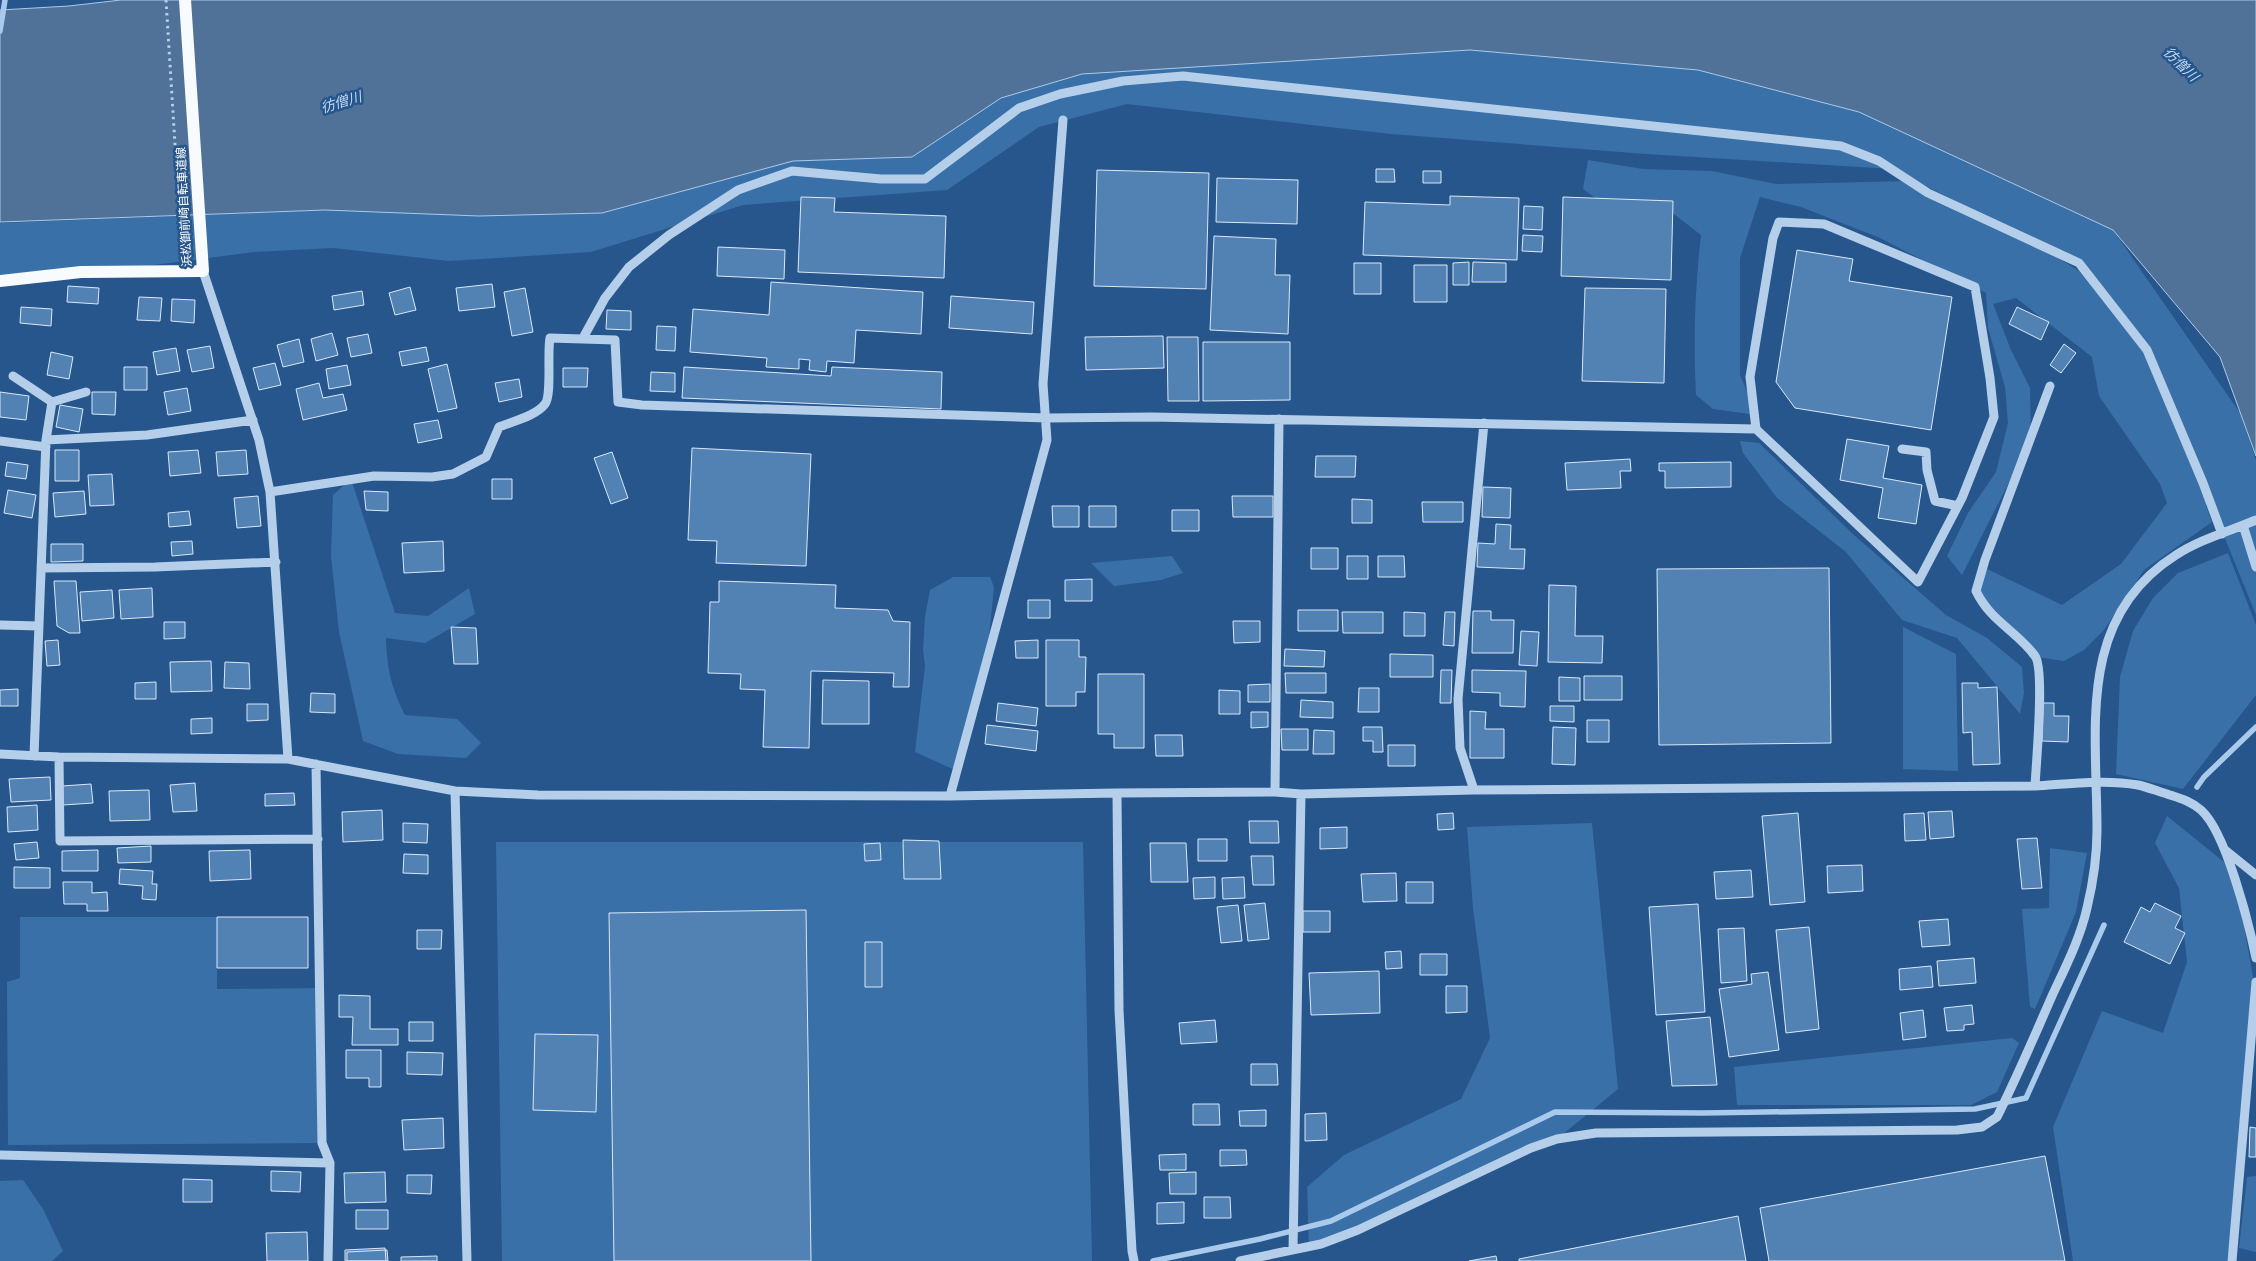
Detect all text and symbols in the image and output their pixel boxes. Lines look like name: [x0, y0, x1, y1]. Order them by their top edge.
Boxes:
water label: 彷僧川: [2160, 44, 2203, 86]
water label: 彷僧川: [319, 88, 365, 116]
street label: 浜松御前崎自転車道線: [174, 147, 194, 267]

